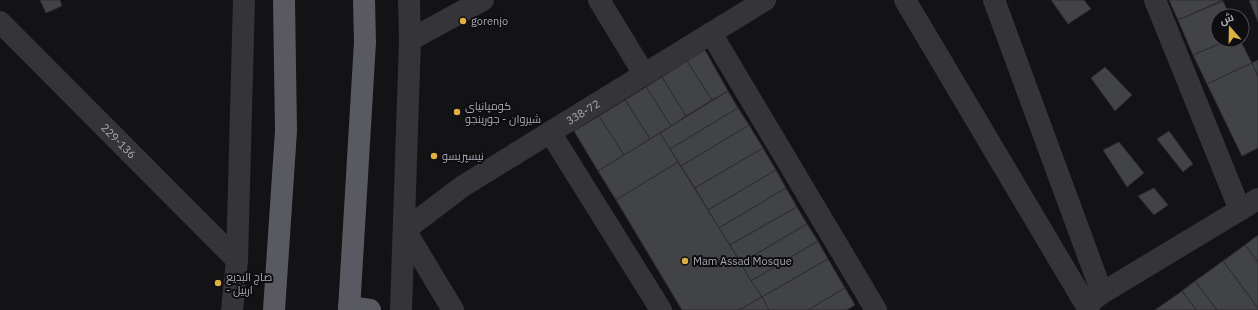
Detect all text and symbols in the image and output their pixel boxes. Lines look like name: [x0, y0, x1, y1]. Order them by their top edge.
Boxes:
north arrow: [1210, 8, 1250, 48]
text: ش: [1218, 10, 1236, 28]
place label: gorenjo: [471, 14, 508, 28]
marker: gorenjo: [458, 16, 468, 26]
street label: 338-72: [563, 96, 603, 128]
place label: كومپانیای شیروان - جورینجو: [465, 99, 541, 126]
marker: كومپانیای شیروان - جورینجو: [452, 107, 462, 117]
street label: 229-136: [98, 120, 139, 162]
place label: نيسپريسو: [442, 149, 484, 163]
marker: نيسپريسو: [429, 151, 439, 161]
place label: Mam Assad Mosque: [693, 254, 792, 268]
marker: Mam Assad Mosque: [680, 256, 690, 266]
place label: صاج البديع - اربيل: [226, 270, 272, 297]
marker: صاج البديع - اربيل: [213, 278, 223, 288]

